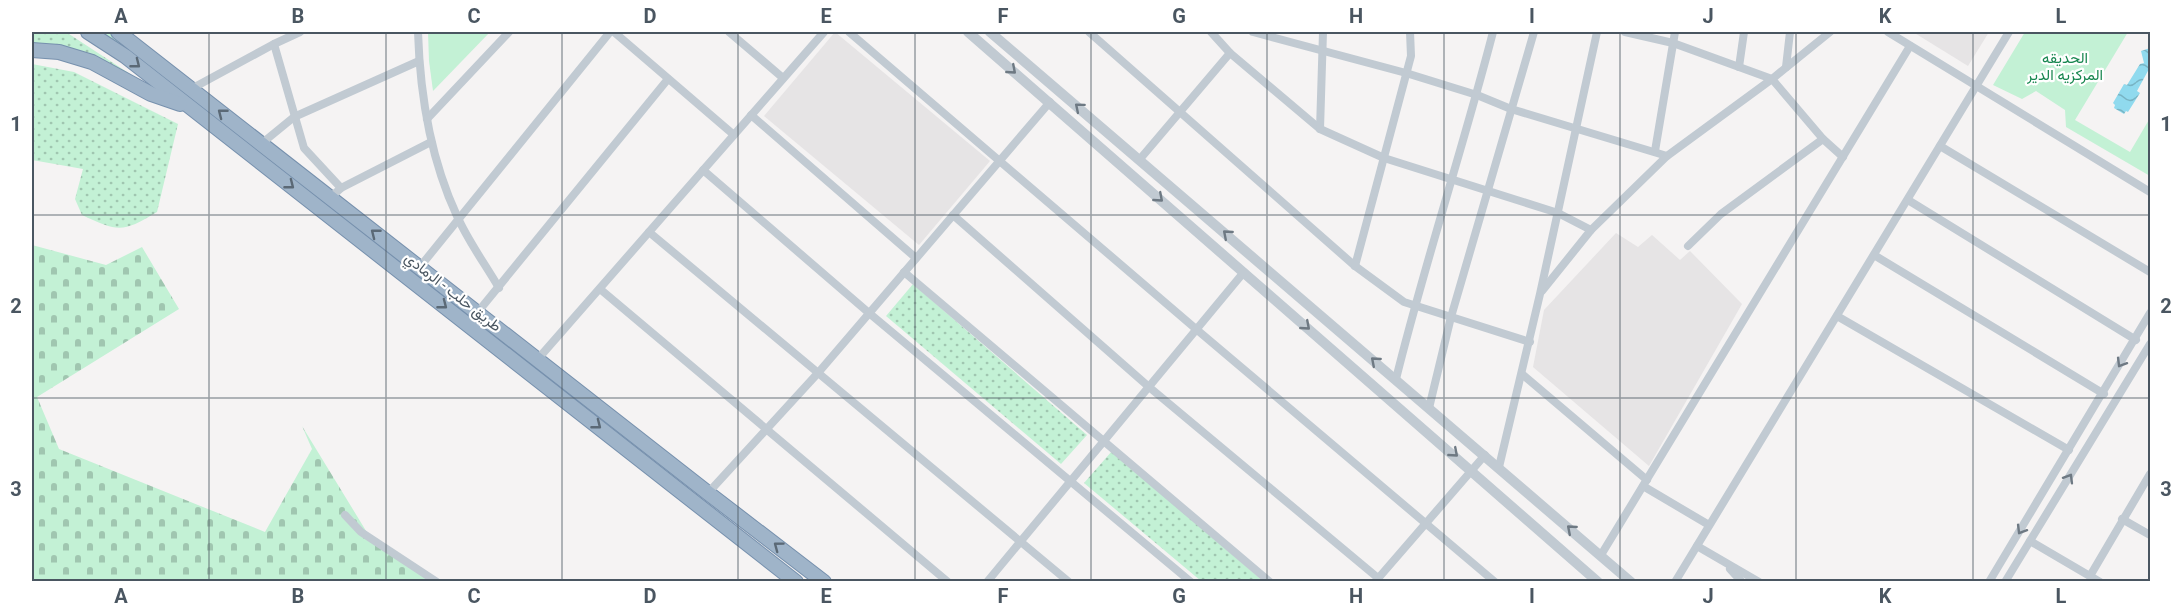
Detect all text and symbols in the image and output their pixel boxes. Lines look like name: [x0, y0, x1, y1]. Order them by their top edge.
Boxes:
text: A: [114, 4, 128, 28]
text: B: [292, 4, 304, 28]
text: C: [467, 4, 481, 28]
text: D: [644, 4, 657, 28]
text: E: [820, 4, 832, 28]
text: F: [998, 4, 1009, 28]
text: G: [1172, 4, 1186, 28]
text: H: [1349, 4, 1363, 28]
text: I: [1529, 4, 1535, 28]
text: J: [1702, 4, 1714, 28]
text: K: [1879, 4, 1892, 28]
text: L: [2056, 4, 2067, 28]
park label: الحديقه المركزيه الدير: [2026, 49, 2103, 84]
one-way arrow: [129, 57, 140, 68]
one-way arrow: [1005, 63, 1016, 74]
one-way arrow: [1075, 103, 1086, 114]
one-way arrow: [217, 109, 228, 120]
text: 1: [10, 112, 22, 136]
text: 1: [2160, 112, 2172, 136]
one-way arrow: [283, 177, 294, 188]
one-way arrow: [1152, 191, 1163, 202]
one-way arrow: [371, 230, 382, 241]
one-way arrow: [1223, 230, 1234, 241]
street label: طريق حلب - الرمادي: [399, 249, 505, 339]
text: 2: [10, 294, 22, 318]
text: 2: [2160, 294, 2172, 318]
one-way arrow: [436, 297, 447, 308]
one-way arrow: [1299, 318, 1310, 329]
one-way arrow: [1371, 357, 1382, 368]
one-way arrow: [2117, 357, 2129, 368]
one-way arrow: [590, 418, 601, 429]
one-way arrow: [1447, 446, 1458, 457]
one-way arrow: [2061, 474, 2073, 484]
text: 3: [10, 477, 22, 501]
text: 3: [2160, 477, 2172, 501]
one-way arrow: [2016, 524, 2028, 534]
one-way arrow: [1567, 525, 1578, 536]
one-way arrow: [773, 543, 784, 554]
text: A: [114, 584, 128, 608]
text: B: [292, 584, 304, 608]
text: C: [467, 584, 481, 608]
text: D: [644, 584, 657, 608]
text: E: [820, 584, 832, 608]
text: F: [998, 584, 1009, 608]
text: G: [1172, 584, 1186, 608]
text: H: [1349, 584, 1363, 608]
text: I: [1529, 584, 1535, 608]
text: J: [1702, 584, 1714, 608]
text: K: [1879, 584, 1892, 608]
text: L: [2056, 584, 2067, 608]

